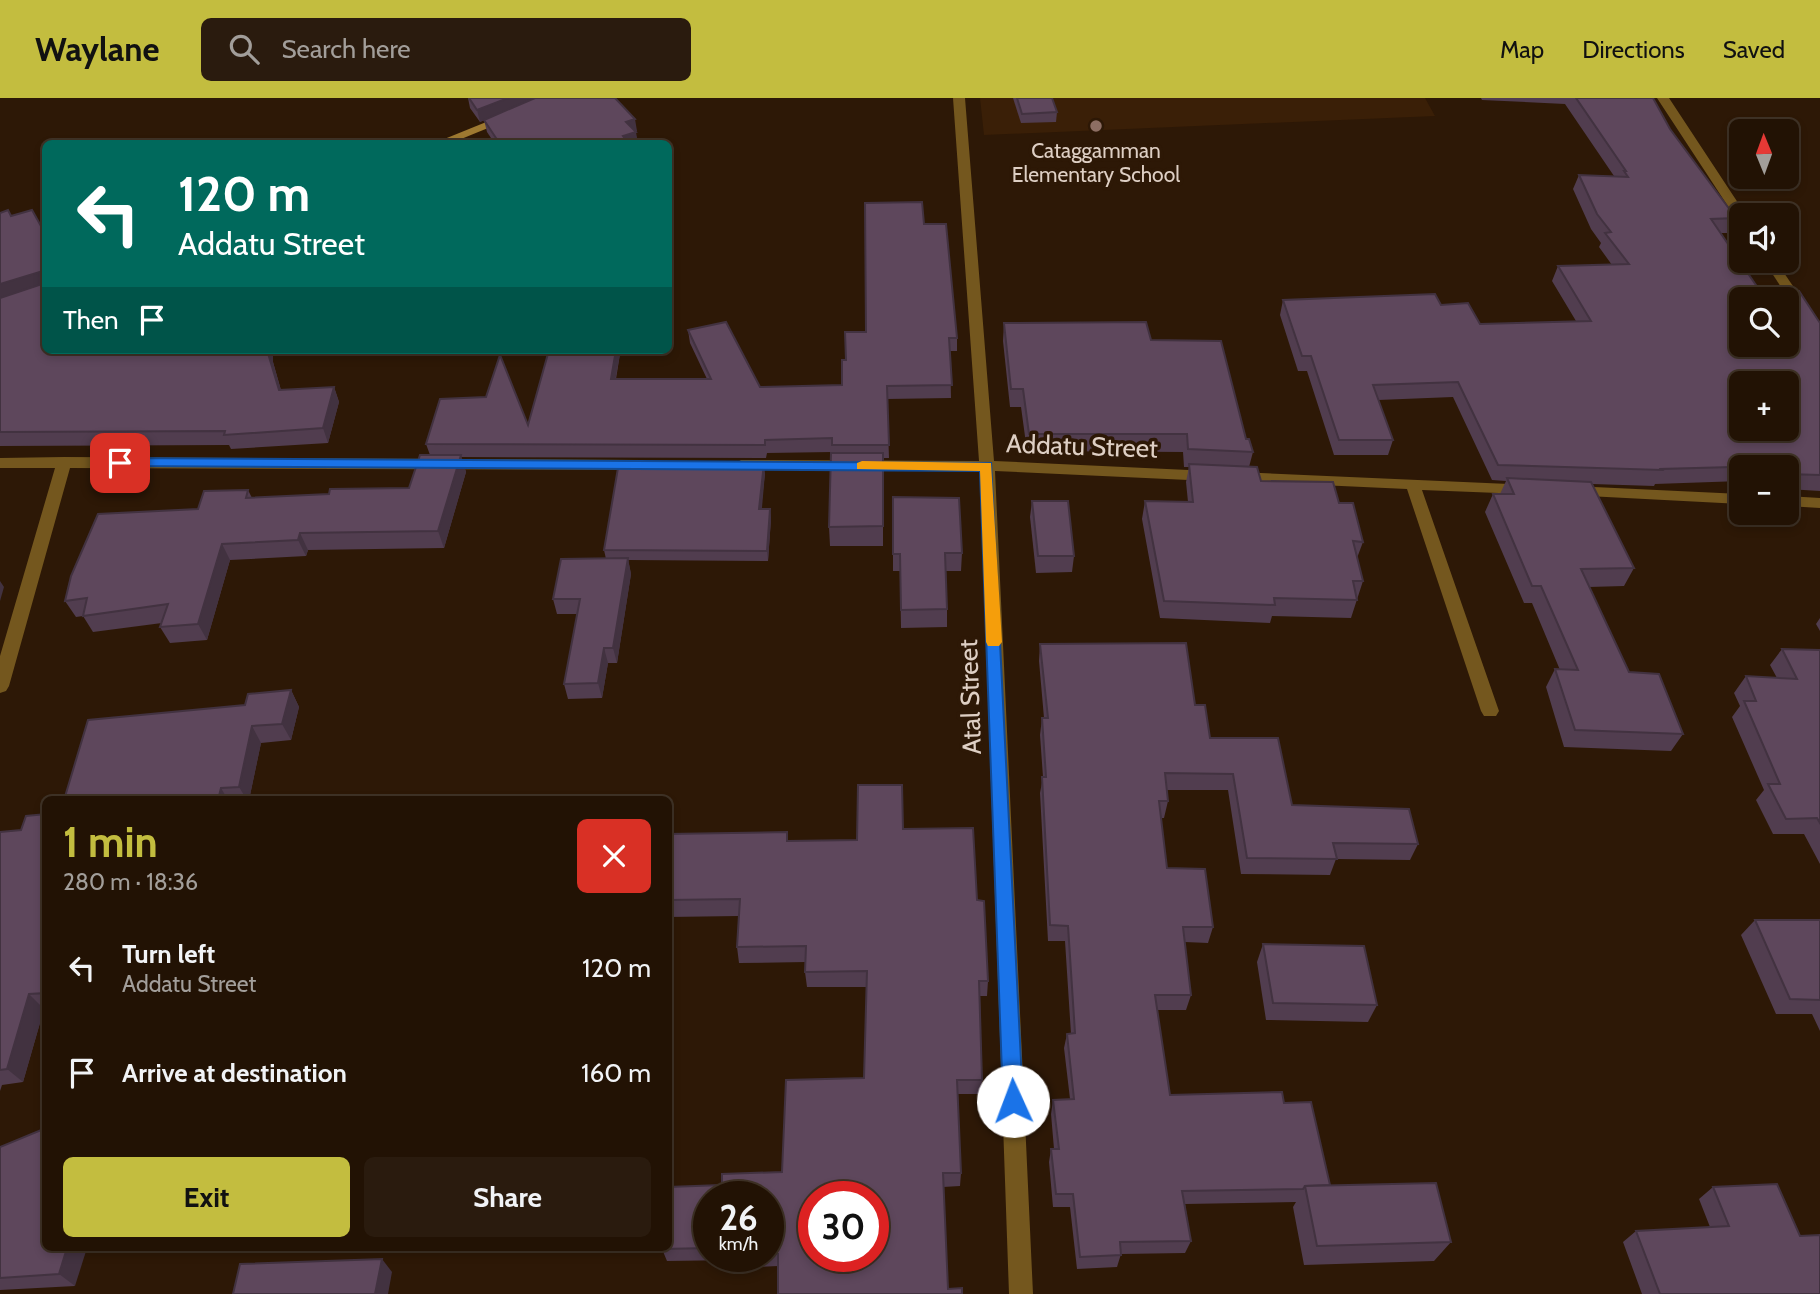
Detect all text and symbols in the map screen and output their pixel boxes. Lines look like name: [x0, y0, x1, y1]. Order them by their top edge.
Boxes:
search box: [201, 18, 691, 81]
text: Waylane: [35, 29, 159, 69]
icon: search: [225, 30, 263, 68]
text: Search here: [281, 33, 411, 65]
text: Map: [1500, 35, 1544, 64]
text: Directions: [1582, 35, 1685, 64]
text: Saved: [1723, 35, 1785, 64]
marker: Cataggamman Elementary School: [1088, 118, 1104, 134]
north arrow: [1729, 119, 1799, 189]
map controls: [1729, 119, 1799, 525]
place label: Cataggamman Elementary School: [1012, 138, 1180, 187]
text: 120 m: [178, 164, 310, 223]
icon: left: [63, 168, 154, 259]
button: sound: [1729, 203, 1799, 273]
text: Addatu Street: [178, 224, 365, 263]
button: search: [1729, 287, 1799, 357]
icon: arrive: [133, 301, 171, 339]
text: Then: [63, 304, 119, 336]
button: +: [1729, 371, 1799, 441]
street label: Addatu Street: [1006, 427, 1159, 465]
pin: [90, 433, 150, 493]
icon: arrive: [101, 444, 139, 482]
button: −: [1729, 455, 1799, 525]
street label: Atal Street: [952, 639, 988, 755]
text: 1 min: [63, 816, 158, 868]
button: close: [577, 819, 651, 893]
text: 280 m · 18:36: [63, 868, 198, 896]
text: Turn left: [122, 938, 215, 970]
icon: left: [63, 949, 101, 987]
text: 120 m: [582, 952, 651, 984]
text: Addatu Street: [122, 970, 256, 998]
icon: arrive: [63, 1054, 101, 1092]
text: Arrive at destination: [122, 1057, 347, 1089]
text: 160 m: [581, 1057, 651, 1089]
position arrow: [976, 1064, 1050, 1138]
button: Exit: [63, 1157, 350, 1237]
button: Share: [364, 1157, 651, 1237]
speed limit sign: 30: [798, 1181, 889, 1272]
text: 26: [719, 1196, 758, 1239]
text: km/h: [719, 1233, 758, 1255]

